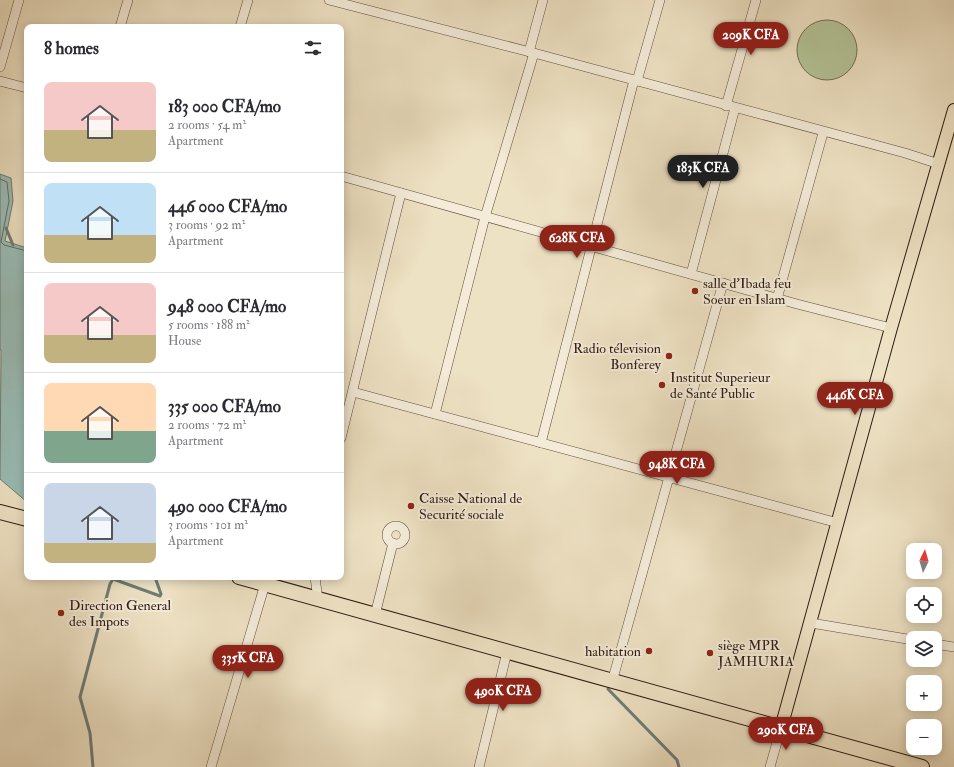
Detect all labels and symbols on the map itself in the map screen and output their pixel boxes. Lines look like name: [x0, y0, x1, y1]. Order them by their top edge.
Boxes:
pin: 209K CFA: [710, 22, 792, 56]
pin: 183K CFA: [662, 155, 744, 189]
pin: 628K CFA: [536, 225, 618, 259]
place label: salle d'Ibada feu Soeur en Islam: [703, 275, 791, 308]
marker: salle d'Ibada feu Soeur en Islam: [690, 286, 700, 296]
place label: Radio télevision Bonferey: [573, 340, 662, 374]
marker: Radio télevision Bonferey: [664, 351, 674, 361]
place label: Institut Superieur de Santé Public: [670, 369, 771, 402]
marker: Institut Superieur de Santé Public: [657, 380, 667, 390]
pin: 446K CFA: [814, 382, 896, 416]
pin: 948K CFA: [636, 451, 718, 485]
place label: Caisse National de Securité sociale: [419, 490, 522, 523]
marker: Caisse National de Securité sociale: [406, 501, 416, 511]
north arrow: [906, 543, 942, 579]
place label: Direction General des Impots: [69, 597, 172, 631]
marker: Direction General des Impots: [56, 608, 66, 618]
place label: siège MPR JAMHURIA: [717, 637, 794, 670]
place label: habitation: [585, 643, 641, 660]
pin: 335K CFA: [207, 645, 289, 679]
marker: habitation: [644, 646, 654, 656]
marker: siège MPR JAMHURIA: [705, 648, 715, 658]
pin: 490K CFA: [462, 678, 544, 712]
pin: 290K CFA: [745, 717, 827, 751]

